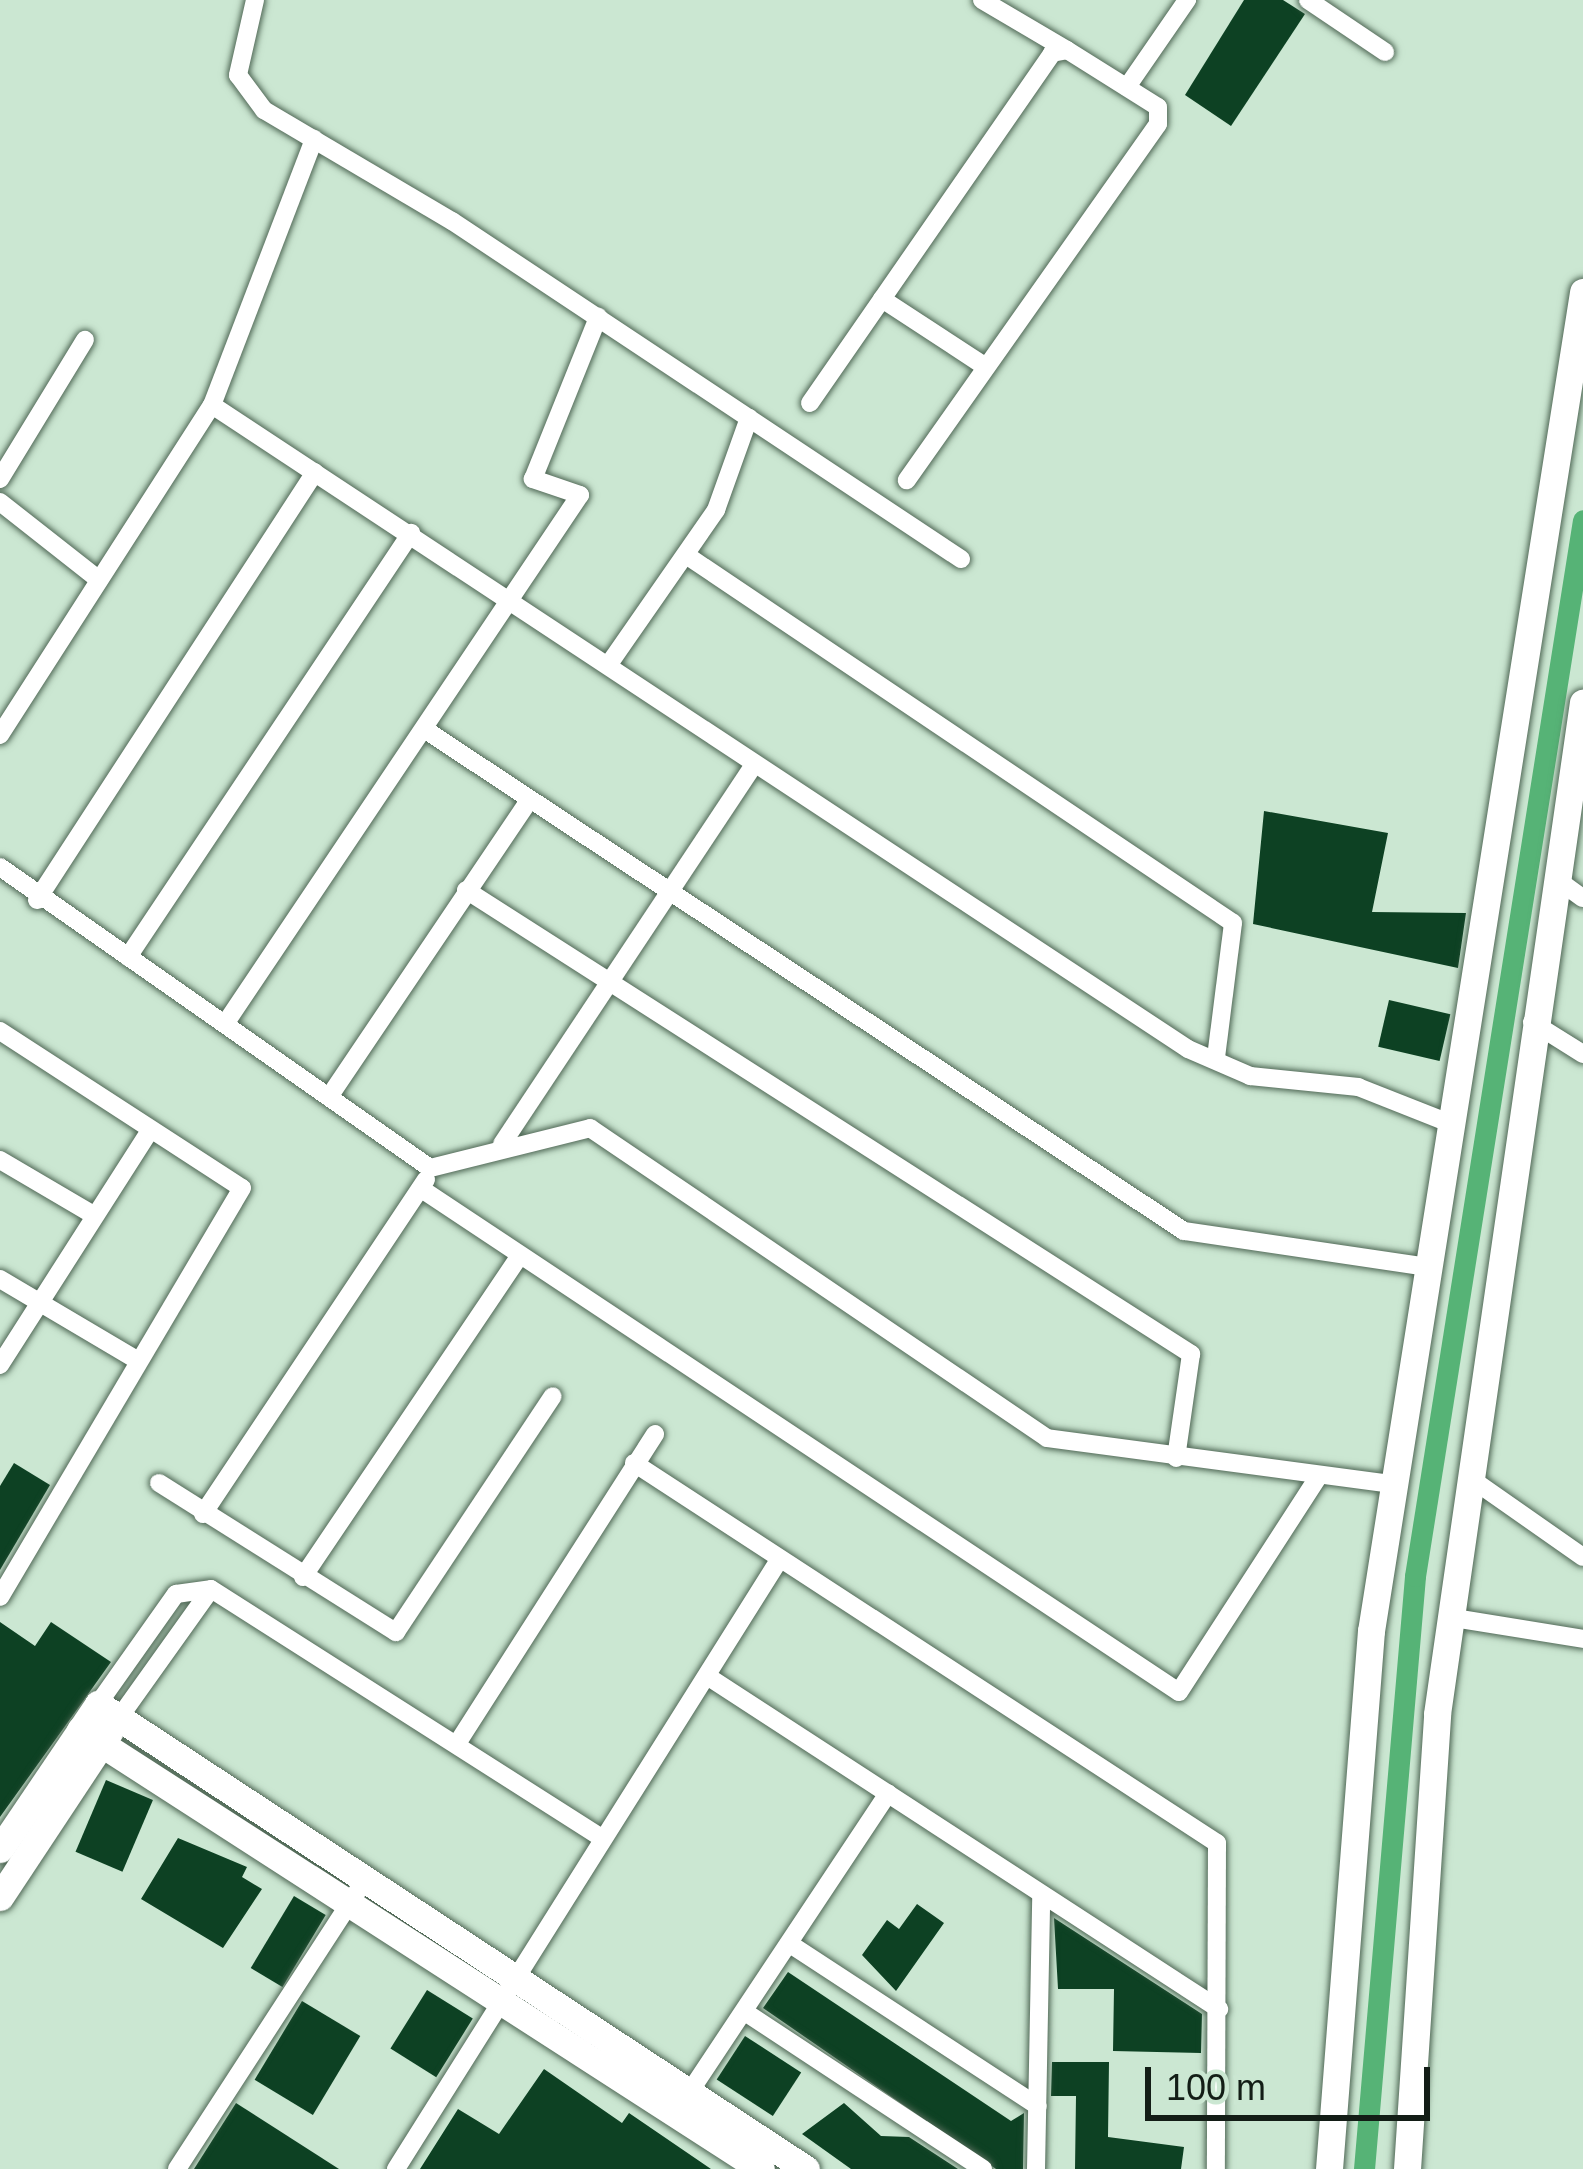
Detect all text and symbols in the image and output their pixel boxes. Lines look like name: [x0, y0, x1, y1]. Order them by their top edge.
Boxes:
scale bar: [1151, 2043, 1436, 2117]
text: 100 m: [1166, 2067, 1266, 2108]

